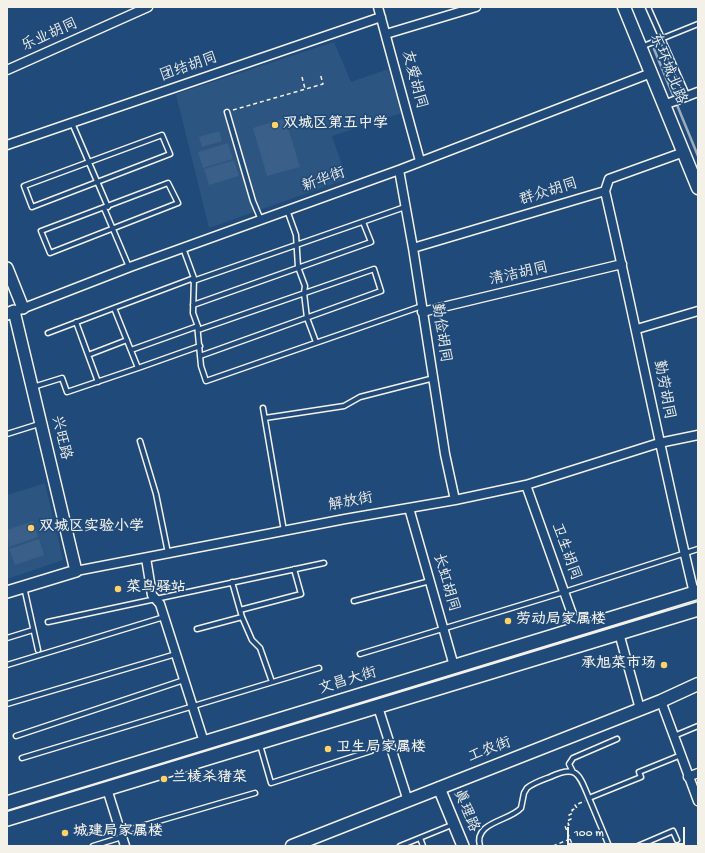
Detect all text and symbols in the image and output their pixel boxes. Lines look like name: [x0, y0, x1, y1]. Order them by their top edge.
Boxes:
street label: 乐业胡同: [19, 16, 81, 56]
street label: 东环城北路: [645, 31, 689, 107]
street label: 友爱胡同: [397, 49, 429, 111]
street label: 团结胡同: [158, 50, 220, 86]
place label: 双城区第五中学: [283, 116, 388, 134]
marker: 双城区第五中学: [270, 120, 280, 130]
street label: 新华街: [300, 165, 348, 197]
street label: 群众胡同: [518, 176, 580, 210]
street label: 清洁胡同: [488, 259, 550, 291]
street label: 勤俭胡同: [426, 302, 454, 364]
street label: 勤劳胡同: [648, 359, 678, 421]
street label: 兴旺路: [46, 414, 74, 462]
street label: 解放街: [327, 490, 375, 516]
place label: 双城区实验小学: [39, 519, 144, 537]
street label: 卫生胡同: [546, 521, 584, 583]
marker: 双城区实验小学: [26, 523, 36, 533]
street label: 长虹胡同: [428, 552, 462, 614]
place label: 菜鸟驿站: [126, 580, 186, 598]
marker: 菜鸟驿站: [113, 584, 123, 594]
place label: 劳动局家属楼: [516, 612, 606, 630]
marker: 劳动局家属楼: [503, 616, 513, 626]
place label: 承旭菜市场: [581, 656, 656, 674]
marker: 承旭菜市场: [659, 660, 669, 670]
street label: 文昌大街: [317, 665, 379, 699]
street label: 工农街: [466, 735, 514, 767]
place label: 卫生局家属楼: [336, 740, 426, 758]
marker: 卫生局家属楼: [323, 744, 333, 754]
place label: 兰棱杀猪菜: [172, 770, 247, 788]
marker: 兰棱杀猪菜: [159, 774, 169, 784]
street label: 真理路: [448, 787, 482, 835]
scale bar: [569, 819, 687, 845]
place label: 城建局家属楼: [73, 824, 163, 842]
text: 100 m: [574, 827, 604, 841]
marker: 城建局家属楼: [60, 828, 70, 838]

